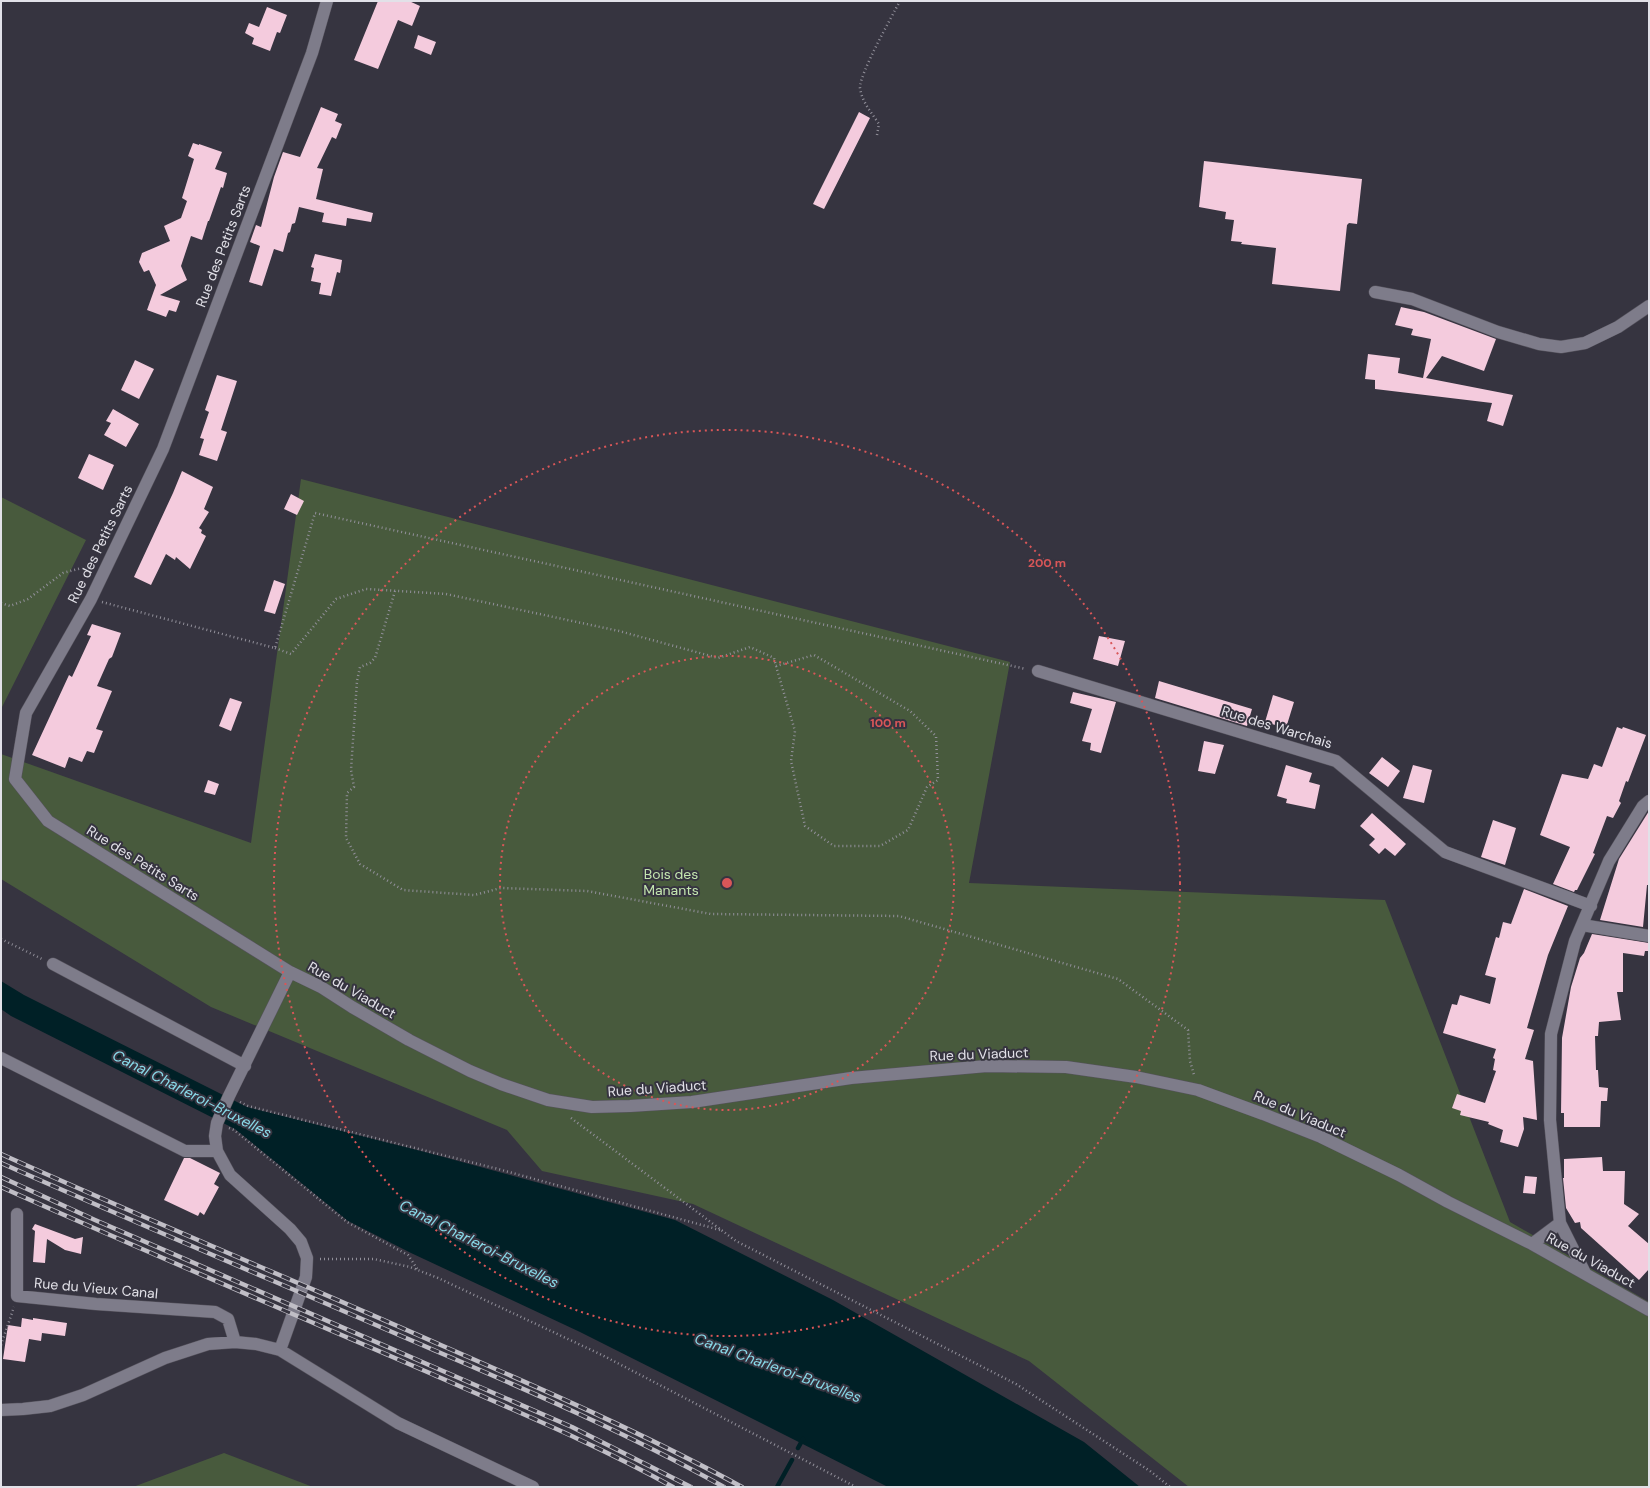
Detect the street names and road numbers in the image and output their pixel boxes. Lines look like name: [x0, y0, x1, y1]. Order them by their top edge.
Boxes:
street label: Rue des Petits Sarts: [191, 182, 255, 310]
street label: Rue des Petits Sarts: [64, 482, 136, 606]
street label: Rue des Warchais: [1219, 702, 1335, 752]
street label: Rue des Petits Sarts: [83, 821, 203, 905]
street label: Rue du Viaduct: [305, 957, 399, 1023]
street label: Rue du Viaduct: [929, 1043, 1029, 1065]
street label: Rue du Viaduct: [607, 1076, 707, 1100]
street label: Rue du Viaduct: [1251, 1086, 1349, 1142]
street label: Rue du Viaduct: [1543, 1228, 1639, 1292]
street label: Rue du Vieux Canal: [33, 1274, 159, 1302]

